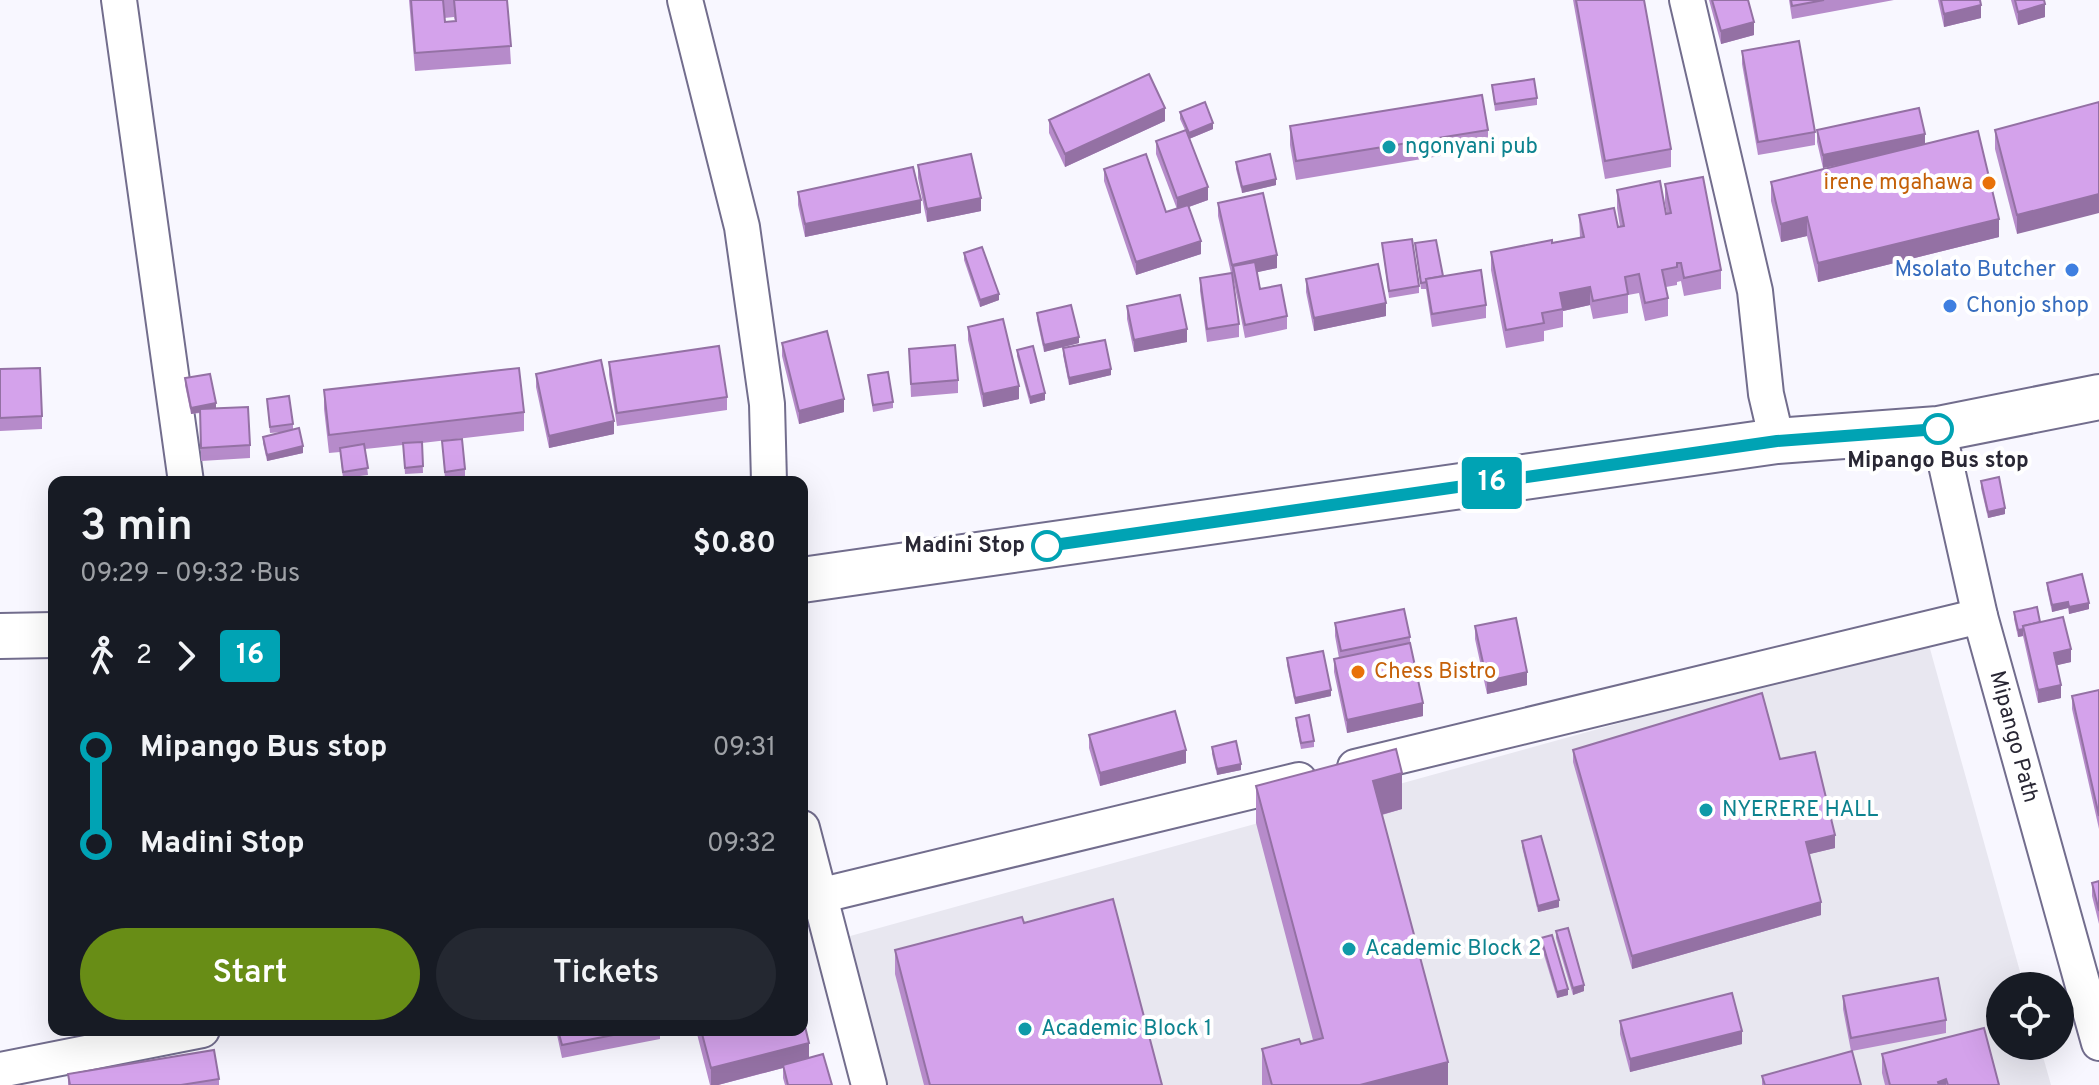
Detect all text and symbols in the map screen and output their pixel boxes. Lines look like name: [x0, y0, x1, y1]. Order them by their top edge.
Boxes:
place label: ngonyani pub: [1405, 134, 1538, 161]
marker: ngonyani pub: [1380, 138, 1398, 156]
place label: irene mgahawa: [1824, 170, 1973, 197]
marker: irene mgahawa: [1980, 174, 1998, 192]
place label: Msolato Butcher: [1895, 257, 2056, 284]
marker: Msolato Butcher: [2063, 261, 2081, 279]
place label: Chonjo shop: [1966, 293, 2089, 320]
marker: Chonjo shop: [1941, 297, 1959, 315]
marker: Mipango Bus stop: [1923, 414, 1953, 444]
place label: Mipango Bus stop: [1847, 448, 2029, 475]
line badge: 16: [1456, 457, 1528, 509]
text: 16: [1478, 465, 1506, 501]
text: 3 min: [80, 500, 193, 556]
text: $0.80: [693, 526, 776, 563]
marker: Madini Stop: [1032, 531, 1062, 561]
place label: Madini Stop: [904, 533, 1025, 560]
text: 09:29 – 09:32 · Bus: [80, 558, 300, 591]
icon: walk: [80, 634, 124, 678]
icon: forward: [164, 634, 208, 678]
text: 16: [236, 638, 264, 674]
text: 2: [136, 640, 152, 673]
place label: Chess Bistro: [1374, 659, 1496, 686]
marker: Chess Bistro: [1349, 663, 1367, 681]
street label: Mipango Path: [1982, 668, 2044, 806]
text: Mipango Bus stop: [140, 730, 387, 767]
text: 09:31: [713, 732, 776, 765]
place label: NYERERE HALL: [1722, 797, 1879, 824]
marker: NYERERE HALL: [1697, 801, 1715, 819]
text: Madini Stop: [140, 826, 305, 863]
text: 09:32: [707, 828, 776, 861]
button: Start: [80, 928, 420, 1020]
button: Tickets: [436, 928, 776, 1020]
place label: Academic Block 2: [1365, 936, 1541, 963]
marker: Academic Block 2: [1340, 940, 1358, 958]
map controls: [1986, 972, 2074, 1060]
button: locate: [1986, 972, 2074, 1060]
place label: Academic Block 1: [1041, 1016, 1212, 1043]
marker: Academic Block 1: [1016, 1020, 1034, 1038]

